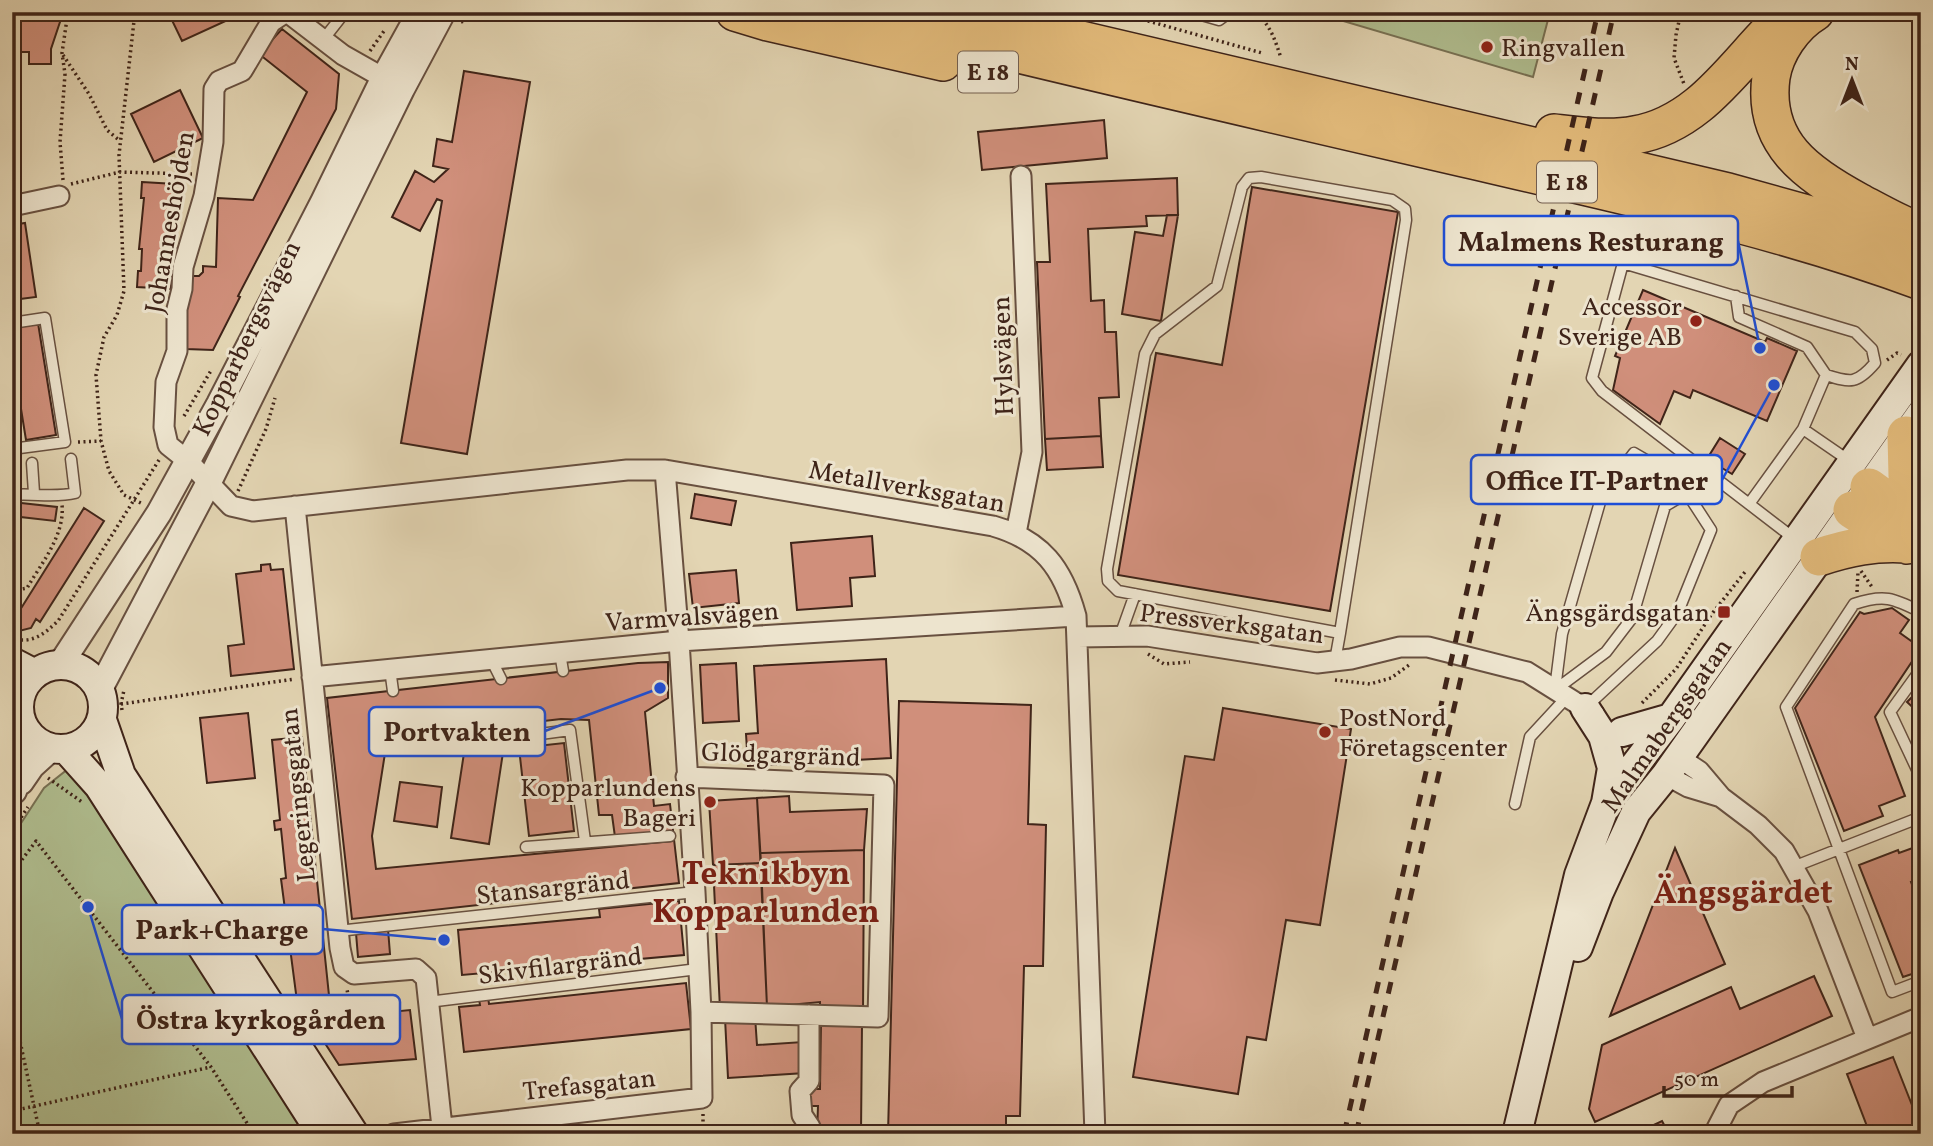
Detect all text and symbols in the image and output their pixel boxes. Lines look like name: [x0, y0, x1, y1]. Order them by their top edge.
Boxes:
place label: Ringvallen: [1501, 31, 1626, 67]
marker: Ringvallen: [1479, 39, 1495, 55]
north arrow: [1818, 46, 1888, 116]
road number: E 18: [958, 52, 1018, 92]
text: N: [1845, 52, 1859, 78]
street label: Johanneshöjden: [137, 128, 205, 316]
road number: E 18: [1537, 162, 1597, 202]
callout: Malmens Resturang: [1444, 216, 1738, 265]
text: Malmens Resturang: [1458, 224, 1724, 263]
street label: Kopparbergsvägen: [185, 235, 311, 443]
place label: Accessor Sverige AB: [1558, 290, 1682, 356]
street label: Hylsvägen: [984, 295, 1024, 416]
marker: Accessor Sverige AB: [1688, 313, 1704, 329]
street label: Metallverksgatan: [806, 453, 1008, 523]
callout: Office IT-Partner: [1471, 455, 1722, 504]
text: Office IT-Partner: [1486, 463, 1708, 502]
street label: Varmvalsvägen: [604, 594, 780, 642]
street label: Pressverksgatan: [1138, 596, 1326, 654]
place label: Ängsgärdsgatan: [1525, 596, 1710, 632]
marker: Ängsgärdsgatan: [1716, 604, 1732, 620]
street label: Malmabergsgatan: [1594, 631, 1742, 821]
place label: PostNord Företagscenter: [1339, 701, 1507, 767]
street label: Legeringsgatan: [272, 706, 326, 883]
callout: Portvakten: [369, 707, 545, 756]
text: Portvakten: [383, 714, 531, 753]
marker: PostNord Företagscenter: [1317, 724, 1333, 740]
street label: Glödgargränd: [700, 735, 861, 777]
place label: Kopparlundens Bageri: [520, 771, 696, 837]
marker: Kopparlundens Bageri: [702, 794, 718, 810]
district label: Teknikbyn Kopparlunden: [652, 853, 880, 937]
street label: Stansargränd: [475, 863, 632, 915]
district label: Ängsgärdet: [1653, 872, 1833, 918]
callout: Park+Charge: [122, 905, 323, 954]
text: Park+Charge: [135, 912, 309, 951]
street label: Skivfilargränd: [476, 939, 644, 995]
callout: Östra kyrkogården: [122, 995, 400, 1044]
text: Östra kyrkogården: [136, 1002, 386, 1041]
scale bar: [1664, 1055, 1791, 1099]
street label: Trefasgatan: [521, 1061, 658, 1111]
text: 50 m: [1674, 1066, 1719, 1095]

